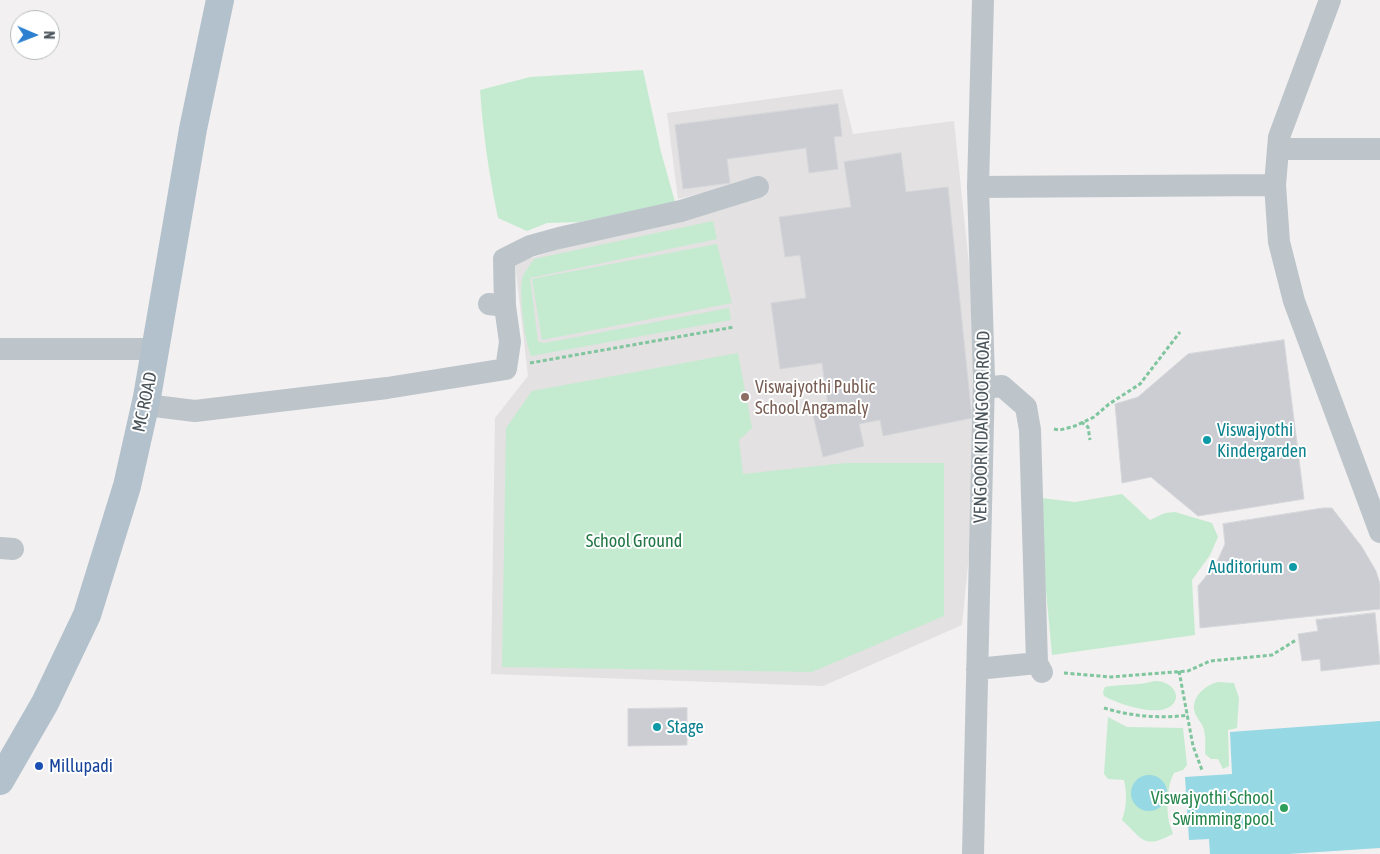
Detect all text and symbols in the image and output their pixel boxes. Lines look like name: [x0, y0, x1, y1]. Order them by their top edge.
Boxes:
north arrow: [10, 10, 60, 60]
text: N: [41, 31, 57, 40]
street label: VENGOOR KIDANGOOR ROAD: [970, 331, 994, 523]
street label: MC ROAD: [128, 370, 162, 434]
place label: Viswajyothi Public School Angamaly: [755, 376, 875, 418]
marker: Viswajyothi Public School Angamaly: [739, 391, 751, 403]
place label: Viswajyothi Kindergarden: [1217, 419, 1307, 462]
marker: Viswajyothi Kindergarden: [1201, 434, 1213, 446]
park label: School Ground: [586, 530, 682, 552]
place label: Auditorium: [1208, 556, 1283, 578]
marker: Auditorium: [1287, 561, 1299, 573]
place label: Stage: [667, 716, 704, 738]
marker: Stage: [651, 721, 663, 733]
place label: Millupadi: [49, 755, 113, 777]
marker: Millupadi: [33, 760, 45, 772]
place label: Viswajyothi School Swimming pool: [1151, 787, 1274, 830]
marker: Viswajyothi School Swimming pool: [1278, 802, 1290, 814]

